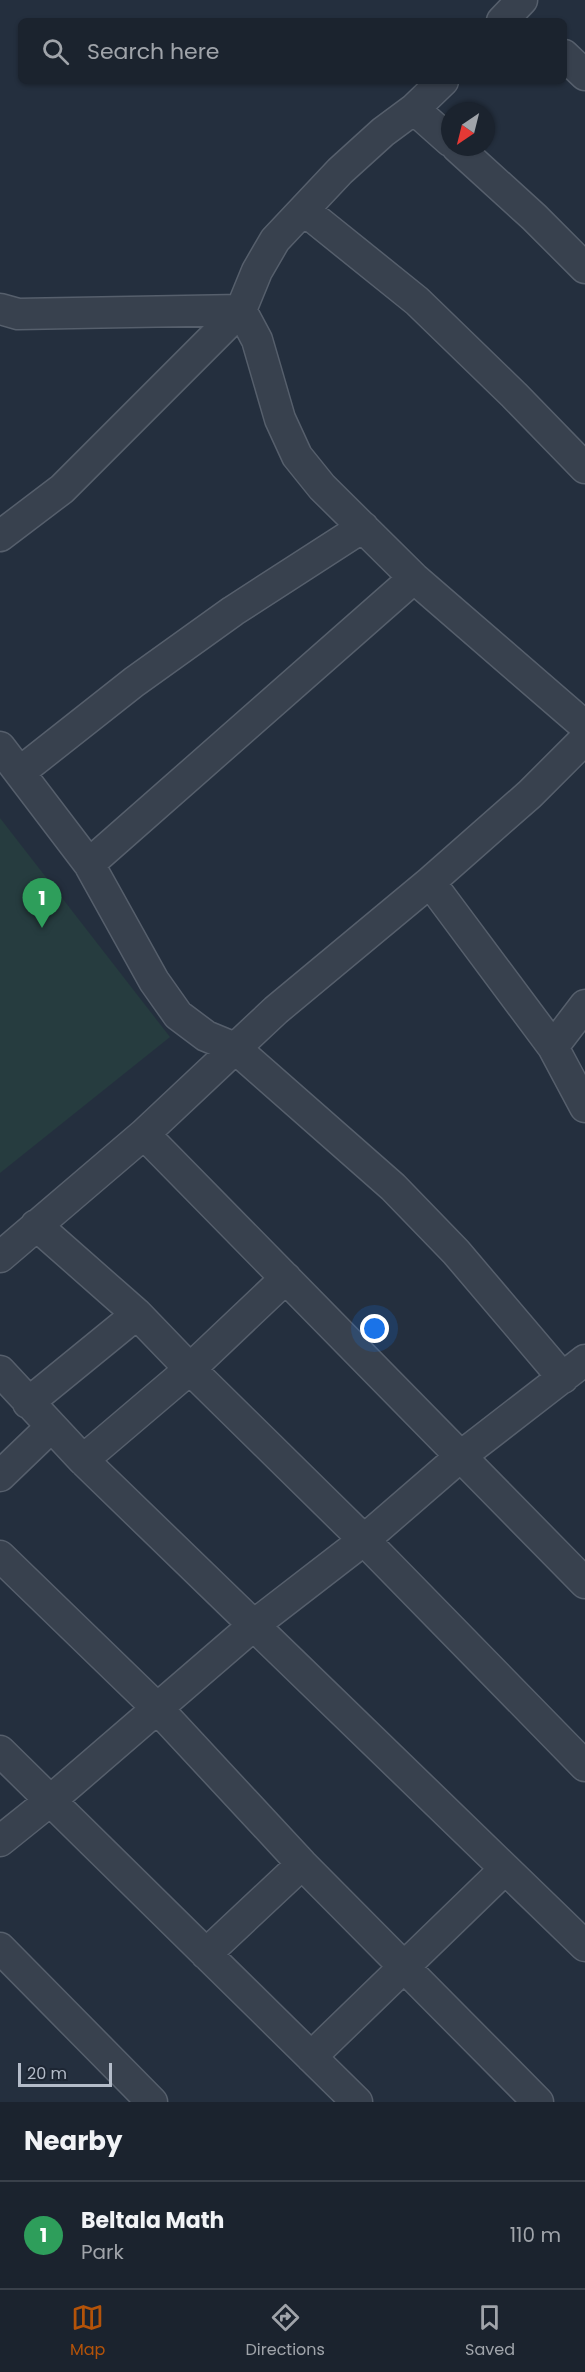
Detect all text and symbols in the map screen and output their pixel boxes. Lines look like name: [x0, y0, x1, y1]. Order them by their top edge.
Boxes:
search box: [18, 18, 567, 84]
icon: search: [39, 35, 72, 68]
text: Search here: [87, 36, 220, 67]
north arrow: [441, 102, 495, 156]
pin: 1: [22, 878, 62, 928]
your location: [360, 1314, 389, 1343]
scale bar: [18, 2060, 112, 2088]
text: 20 m: [27, 2062, 67, 2085]
text: Nearby: [24, 2123, 122, 2159]
text: Beltala Math: [81, 2205, 224, 2236]
text: 1: [40, 2221, 47, 2249]
text: 110 m: [510, 2221, 561, 2249]
text: Park: [81, 2238, 124, 2266]
tab: Map: [70, 2301, 105, 2362]
tab: Directions: [246, 2301, 325, 2362]
tab: Saved: [465, 2301, 515, 2362]

